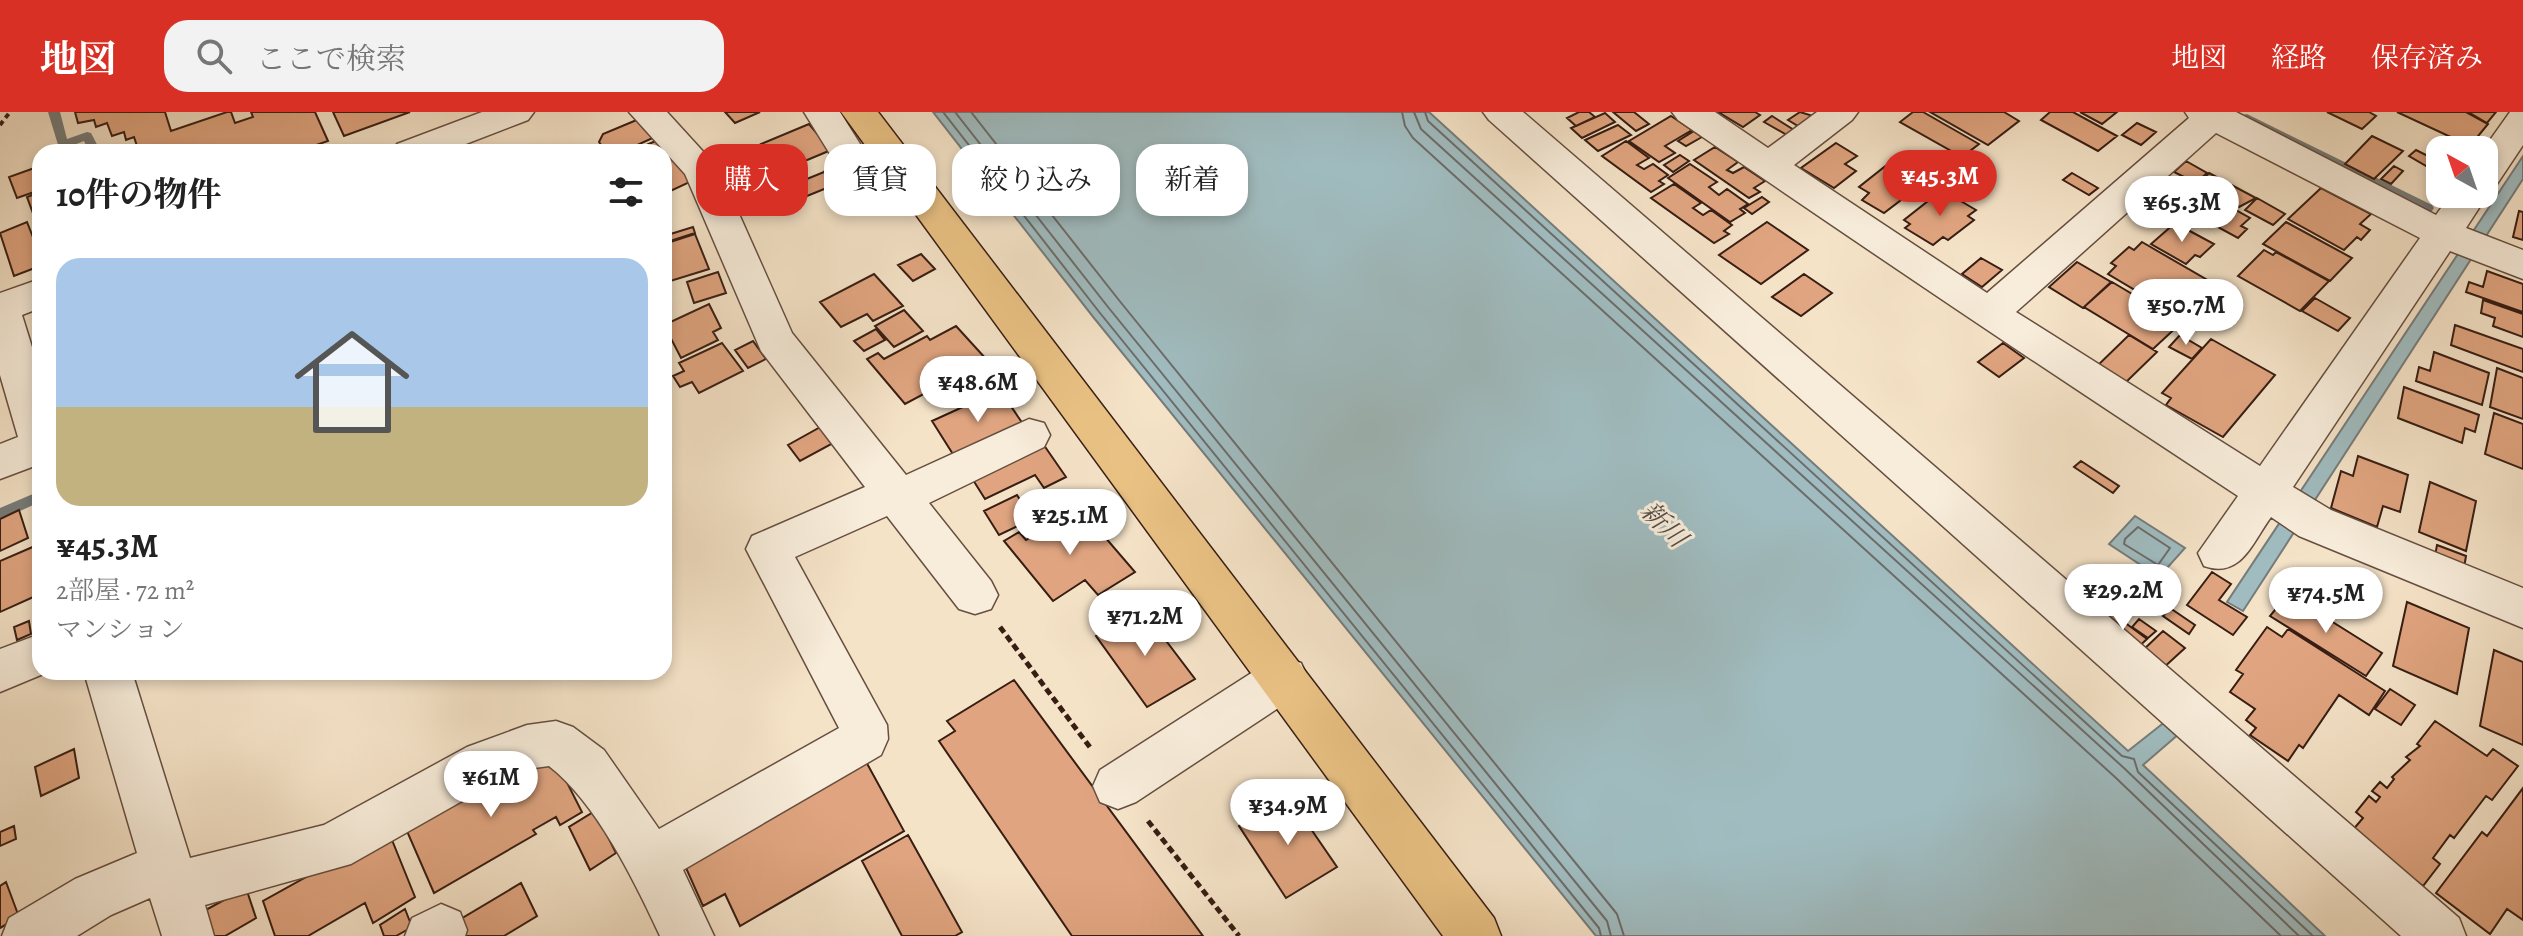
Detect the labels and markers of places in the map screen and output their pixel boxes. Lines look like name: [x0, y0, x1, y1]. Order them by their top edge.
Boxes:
pin: ¥45.3M: [1875, 150, 2005, 218]
pin: ¥65.3M: [2117, 176, 2247, 244]
pin: ¥50.7M: [2121, 279, 2251, 347]
pin: ¥48.6M: [913, 356, 1043, 424]
pin: ¥25.1M: [1005, 489, 1135, 557]
pin: ¥29.2M: [2058, 564, 2188, 632]
pin: ¥74.5M: [2261, 567, 2391, 635]
pin: ¥71.2M: [1080, 590, 1210, 658]
pin: ¥61M: [444, 751, 538, 819]
pin: ¥34.9M: [1223, 779, 1353, 847]

